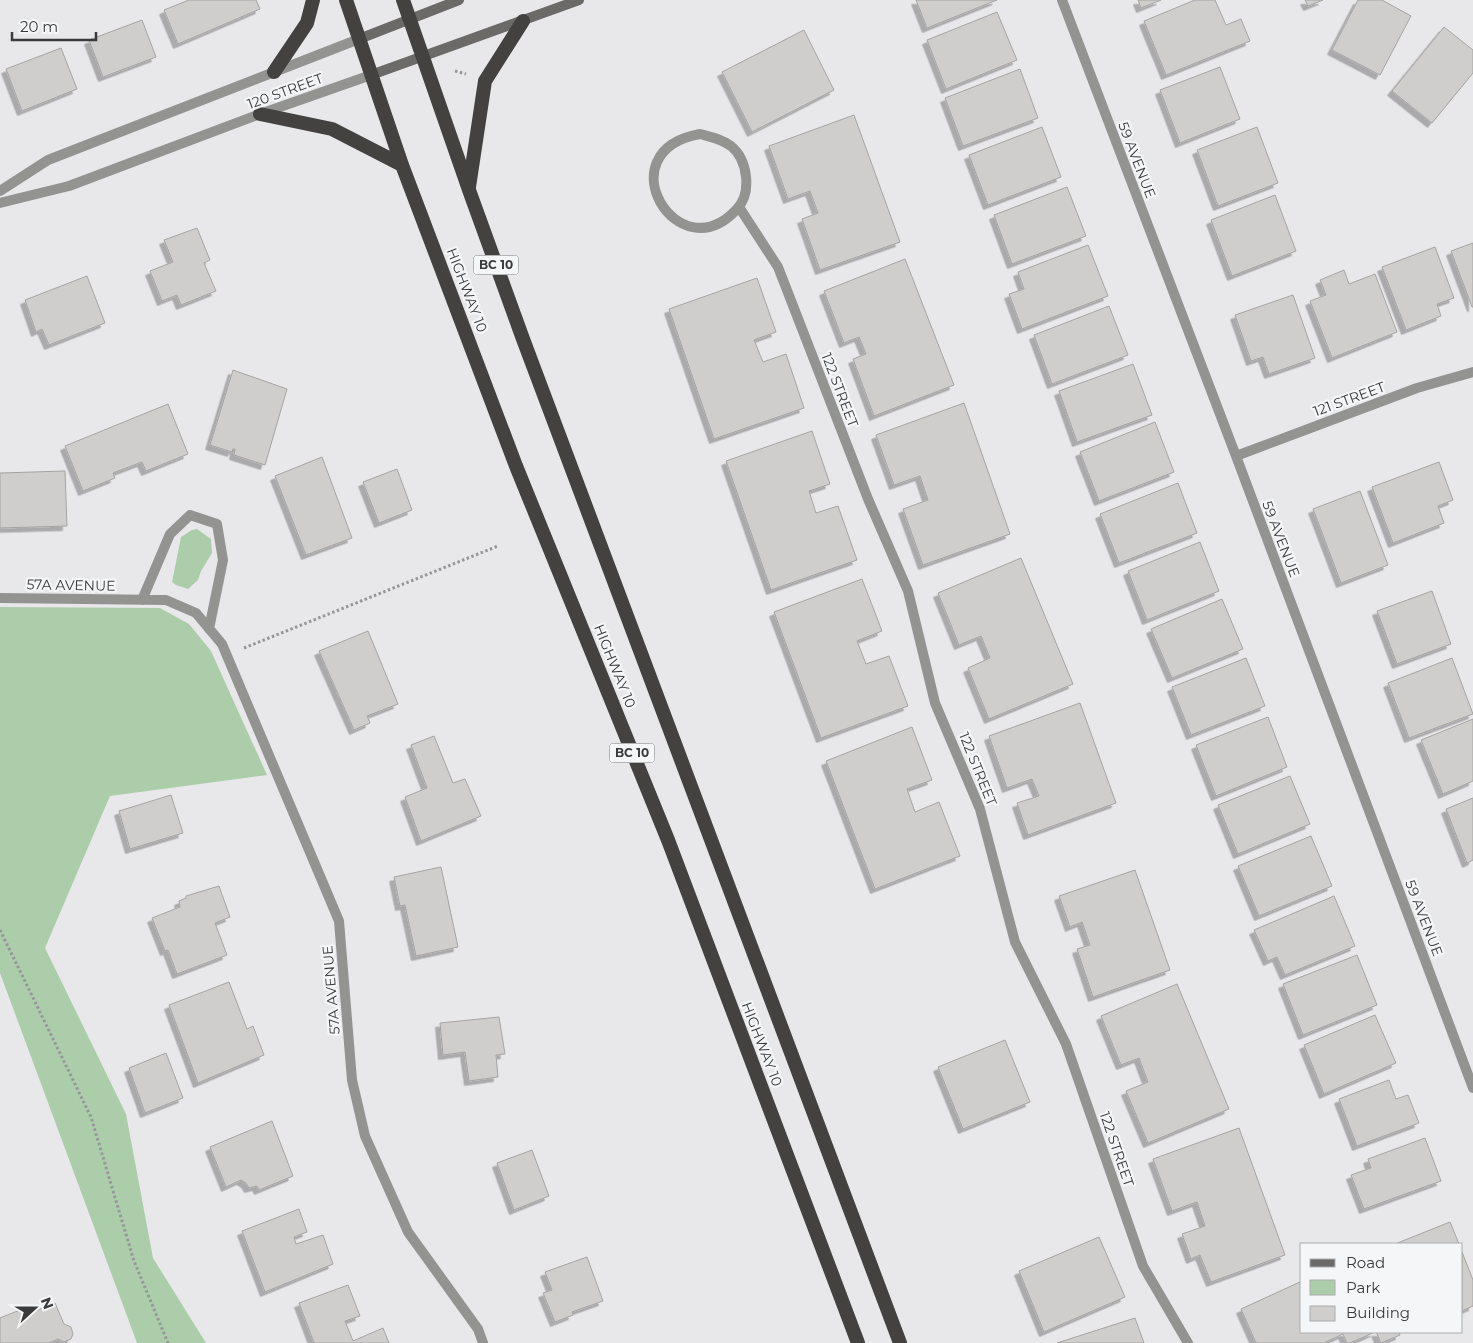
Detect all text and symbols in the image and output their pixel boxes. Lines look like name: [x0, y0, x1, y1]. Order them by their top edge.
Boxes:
scale bar: [12, 10, 96, 42]
text: 20 m: [20, 17, 58, 36]
street label: 120 STREET: [245, 69, 325, 113]
street label: 59 AVENUE: [1114, 119, 1160, 201]
street label: HIGHWAY 10: [443, 245, 491, 335]
road number: BC 10: [474, 256, 518, 274]
street label: 122 STREET: [818, 350, 862, 430]
street label: 121 STREET: [1311, 378, 1387, 420]
street label: 59 AVENUE: [1258, 498, 1304, 580]
street label: 57A AVENUE: [26, 575, 116, 595]
street label: HIGHWAY 10: [590, 621, 640, 711]
street label: 122 STREET: [955, 729, 1001, 809]
road number: BC 10: [610, 744, 654, 762]
street label: 59 AVENUE: [1401, 877, 1447, 959]
street label: 57A AVENUE: [318, 945, 344, 1035]
street label: HIGHWAY 10: [738, 999, 786, 1089]
street label: 122 STREET: [1096, 1109, 1138, 1189]
legend: [1300, 1243, 1463, 1333]
text: Road: [1346, 1253, 1385, 1272]
text: Park: [1346, 1278, 1380, 1297]
north arrow: [10, 1283, 60, 1333]
text: N: [37, 1295, 58, 1312]
text: Building: [1346, 1303, 1410, 1322]

